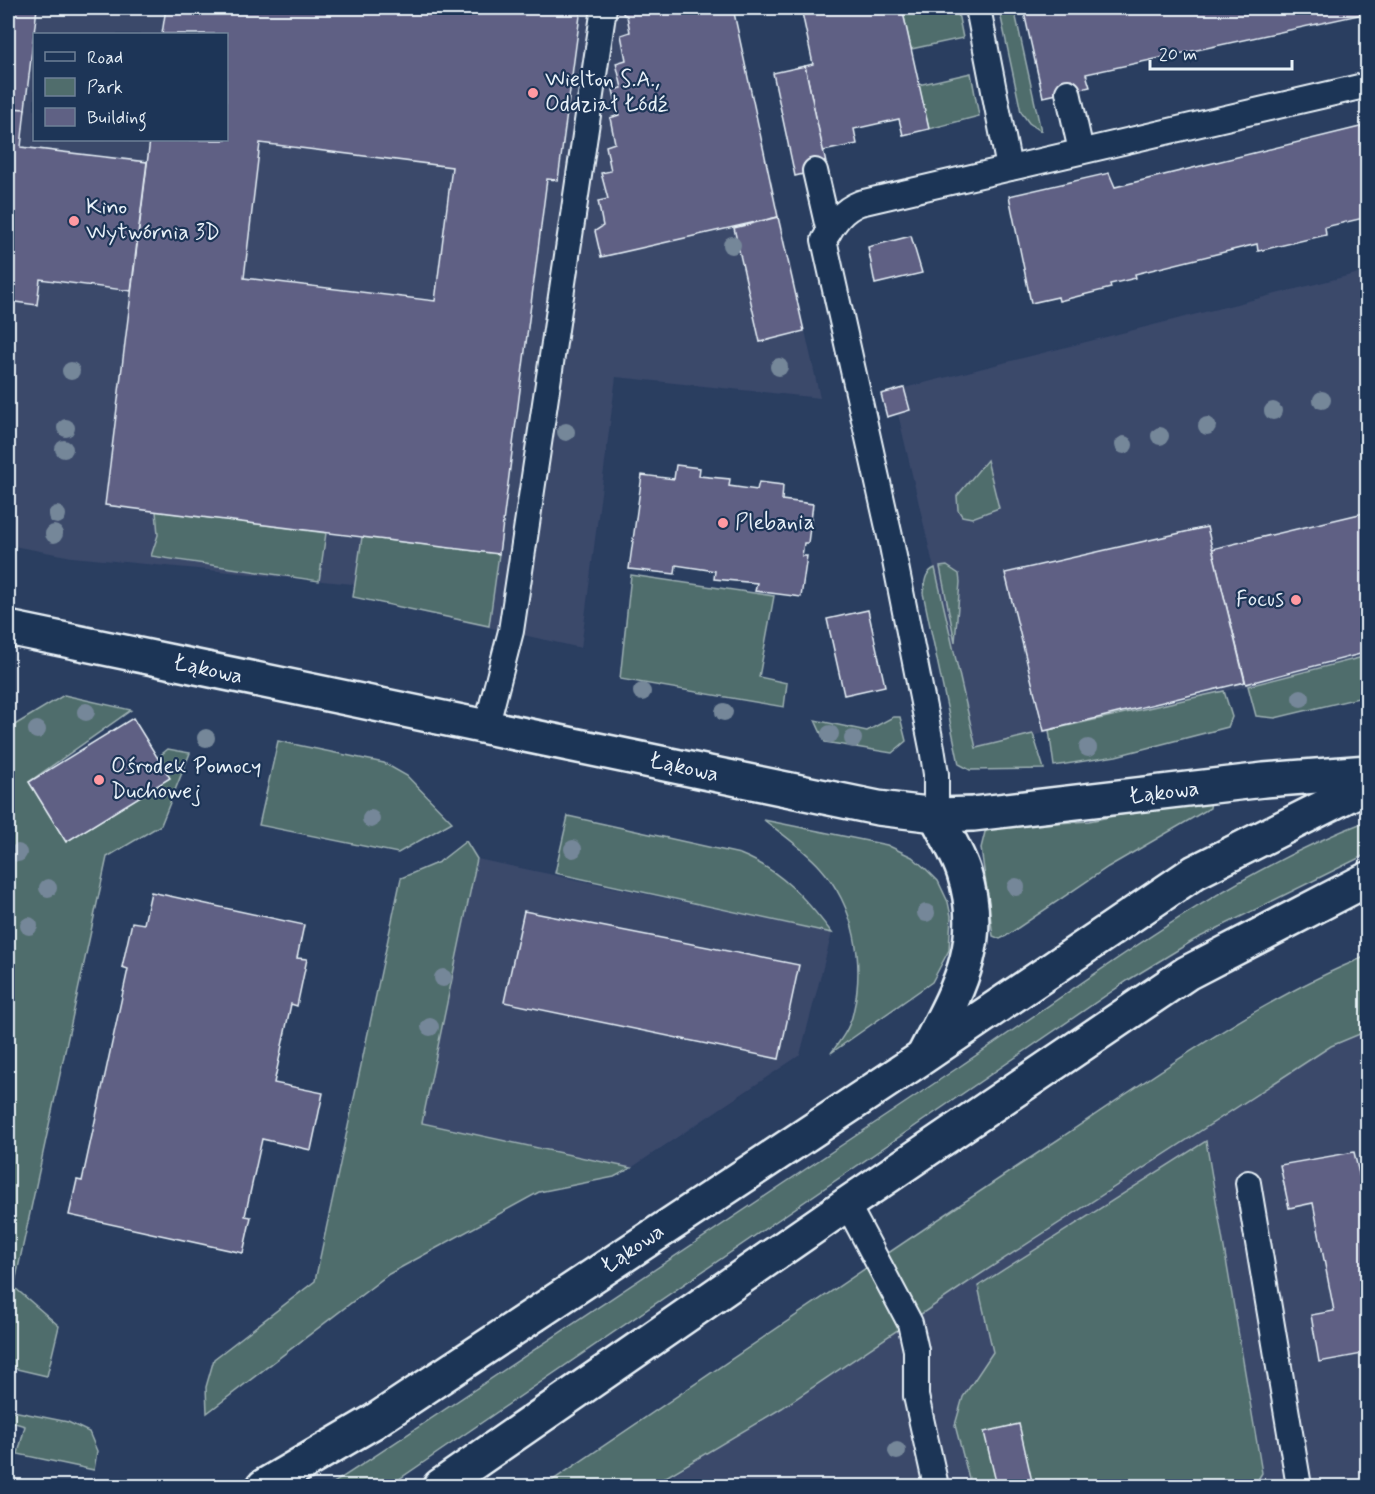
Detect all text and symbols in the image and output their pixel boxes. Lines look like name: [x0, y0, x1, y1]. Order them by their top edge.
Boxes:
legend: [33, 33, 228, 141]
scale bar: [1150, 33, 1292, 71]
text: 20 m: [1159, 43, 1197, 67]
text: Road: [87, 46, 123, 70]
place label: Wielton S.A., Oddział Łódź: [545, 66, 669, 119]
text: Park: [87, 76, 123, 100]
marker: Wielton S.A., Oddział Łódź: [526, 86, 540, 100]
text: Building: [87, 106, 147, 132]
place label: Kino Wytwórnia 3D: [86, 194, 220, 247]
marker: Kino Wytwórnia 3D: [67, 214, 81, 228]
place label: Plebania: [735, 509, 815, 537]
marker: Plebania: [716, 516, 730, 530]
place label: Focus: [1236, 586, 1284, 614]
marker: Focus: [1289, 593, 1303, 607]
street label: Łąkowa: [171, 649, 245, 691]
street label: Łąkowa: [647, 747, 721, 789]
place label: Ośrodek Pomocy Duchowej: [111, 753, 261, 807]
marker: Ośrodek Pomocy Duchowej: [92, 773, 106, 787]
street label: Łąkowa: [1127, 775, 1201, 811]
street label: Łąkowa: [596, 1218, 670, 1280]

